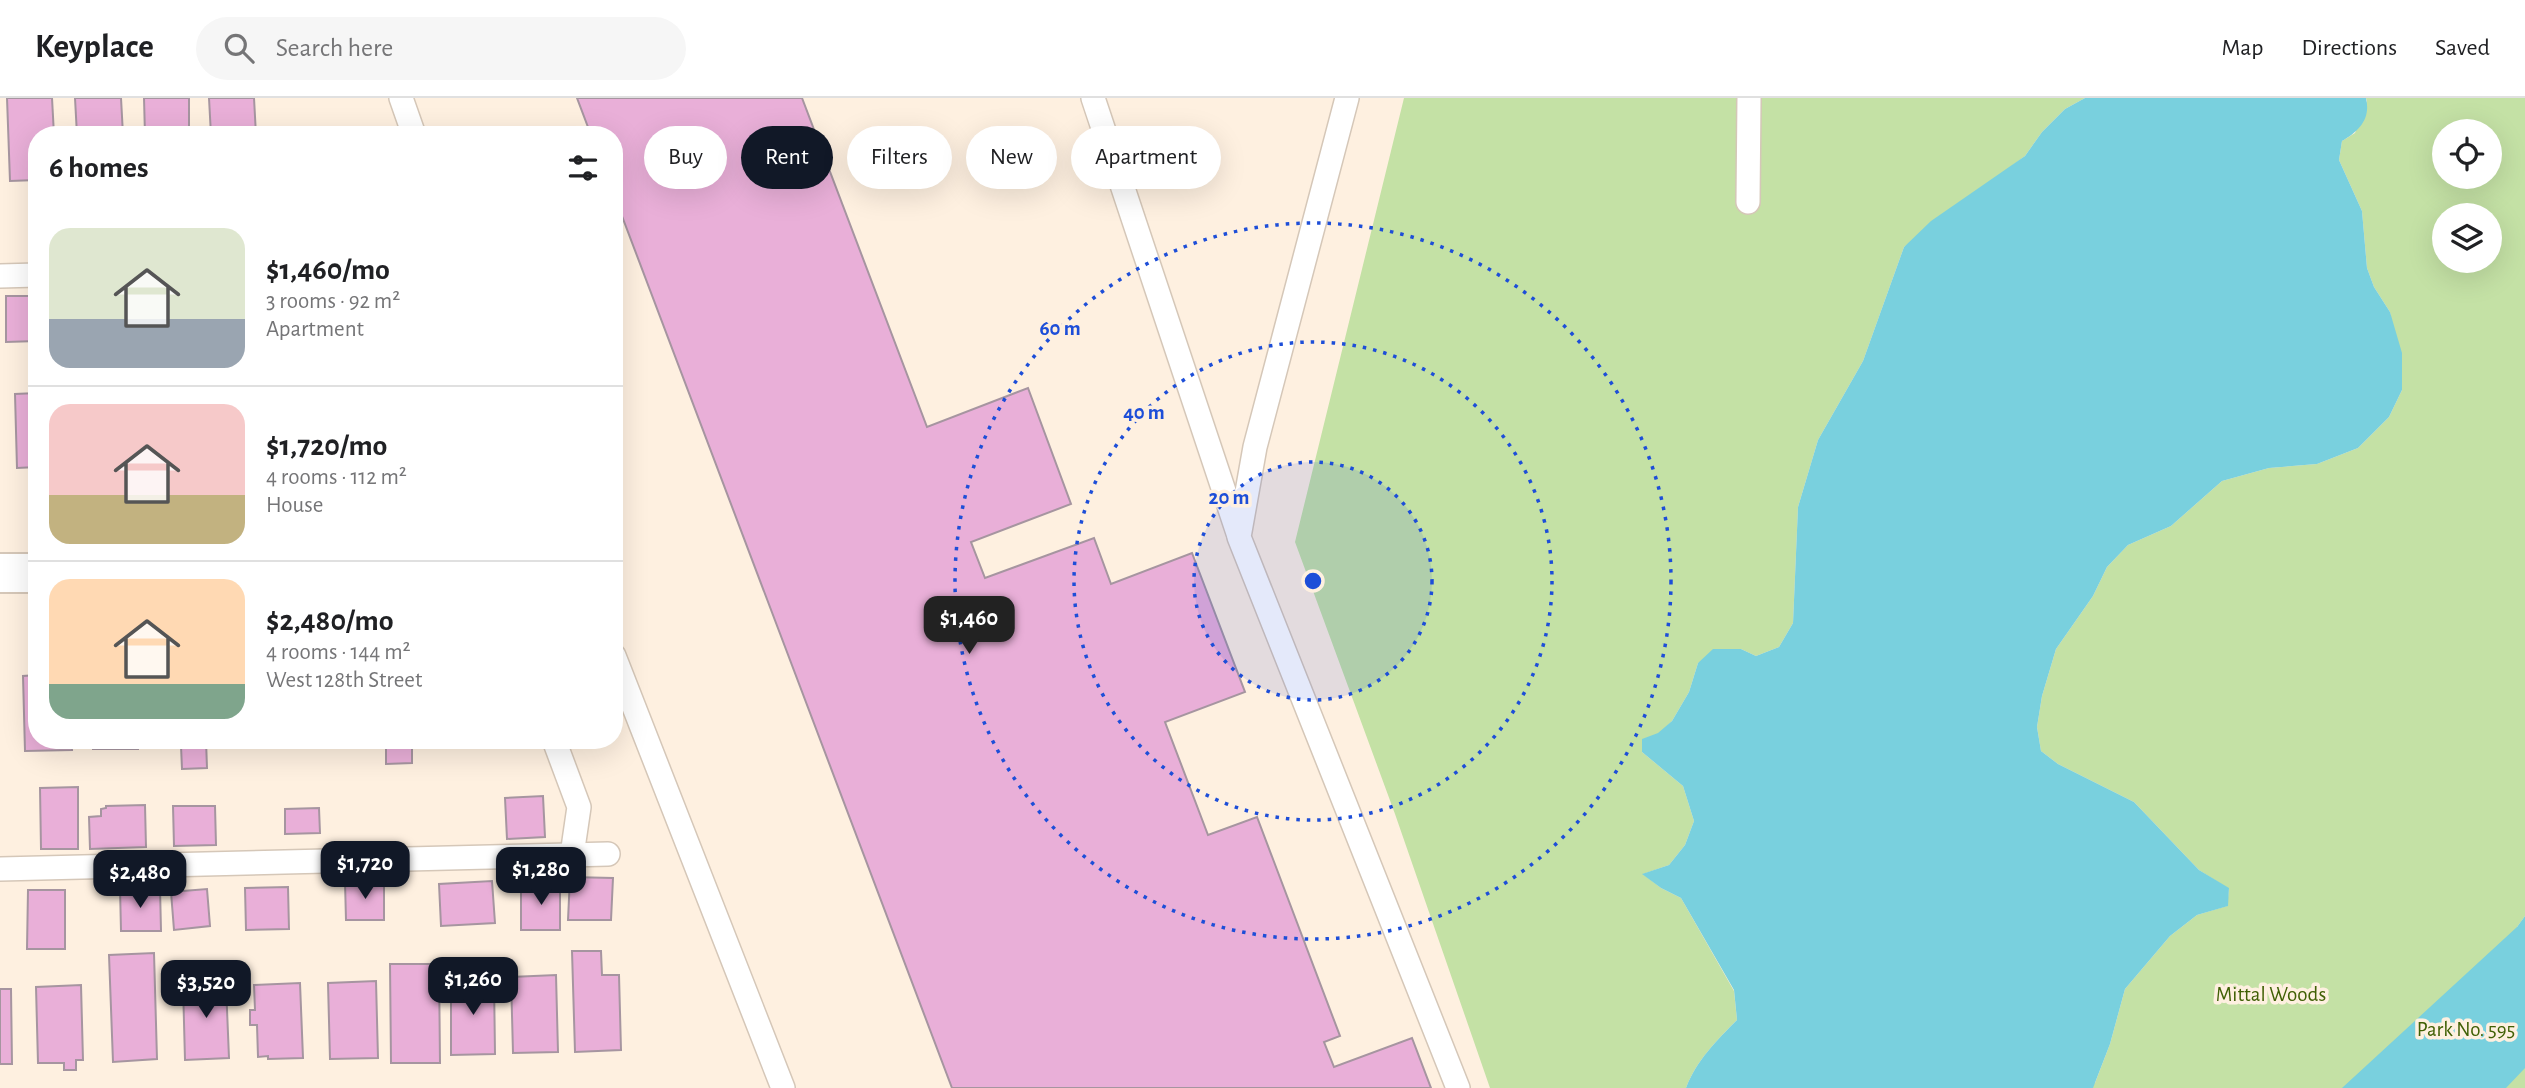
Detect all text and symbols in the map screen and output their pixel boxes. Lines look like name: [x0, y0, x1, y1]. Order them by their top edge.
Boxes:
search box: [196, 17, 686, 80]
icon: search: [220, 29, 258, 67]
text: Keyplace: [35, 31, 154, 64]
text: Search here: [276, 35, 393, 61]
text: Map: [2221, 36, 2263, 60]
text: Directions: [2301, 36, 2397, 60]
text: Saved: [2435, 36, 2490, 60]
map controls: [2432, 119, 2502, 273]
button: locate: [2432, 119, 2502, 189]
chip: Buy: [644, 126, 727, 189]
chip: Rent: [741, 126, 833, 189]
chip: Filters: [847, 126, 952, 189]
chip: New: [966, 126, 1057, 189]
chip: Apartment: [1071, 126, 1221, 189]
icon: filters: [564, 149, 602, 187]
text: 6 homes: [49, 153, 149, 183]
button: layers: [2432, 203, 2502, 273]
text: $1,460/mo: [266, 255, 390, 285]
icon: home: [105, 256, 189, 340]
text: 3 rooms · 92 m²: [266, 290, 400, 313]
text: Apartment: [266, 318, 364, 341]
text: 60 m: [1039, 318, 1081, 339]
text: 40 m: [1123, 402, 1165, 423]
text: $1,720/mo: [266, 431, 387, 461]
icon: home: [105, 432, 189, 516]
text: 4 rooms · 112 m²: [266, 466, 407, 489]
text: 20 m: [1209, 487, 1249, 508]
text: House: [266, 494, 323, 517]
centre of rings: [1301, 569, 1325, 593]
pin: $1,460: [912, 596, 1026, 656]
text: $2,480/mo: [266, 606, 394, 636]
icon: home: [105, 607, 189, 691]
text: $1,460: [940, 607, 998, 630]
text: 4 rooms · 144 m²: [266, 641, 411, 664]
text: West 128th Street: [266, 669, 422, 692]
pin: $1,720: [308, 842, 422, 901]
pin: $1,280: [484, 848, 598, 907]
pin: $2,480: [83, 850, 197, 910]
text: $1,720: [337, 852, 393, 875]
text: $1,280: [512, 858, 570, 881]
text: $2,480: [109, 861, 171, 884]
pin: $1,260: [416, 958, 530, 1017]
pin: $3,520: [149, 960, 263, 1020]
text: $1,260: [444, 968, 502, 991]
text: $3,520: [177, 971, 235, 994]
park label: Mittal Woods: [2216, 984, 2326, 1005]
park label: Park No. 595: [2417, 1019, 2515, 1040]

